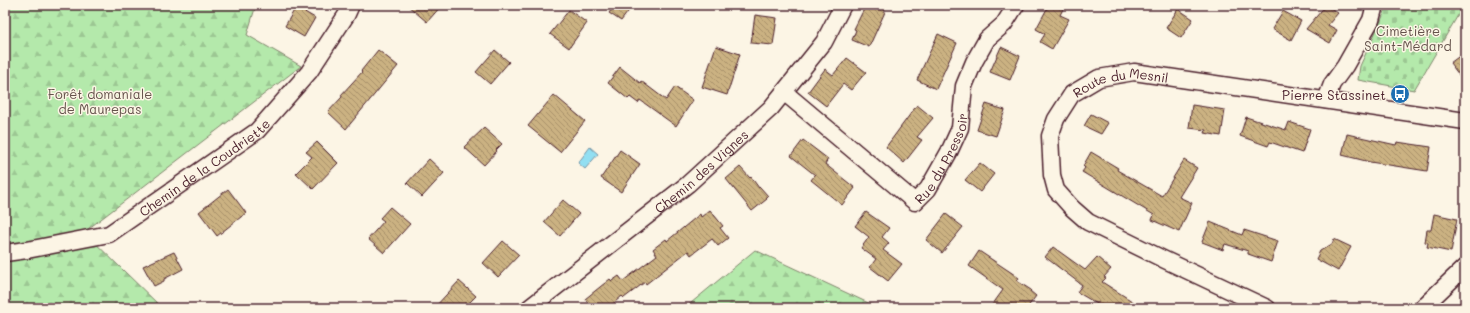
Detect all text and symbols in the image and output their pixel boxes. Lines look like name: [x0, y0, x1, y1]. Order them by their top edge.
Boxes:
park label: Cimetière Saint-Médard: [1364, 22, 1452, 54]
street label: Route du Mesnil: [1069, 63, 1170, 100]
bus stop icon: Pierre Stassinet: [1389, 83, 1411, 105]
park label: Forêt domaniale de Maurepas: [48, 85, 152, 117]
place label: Pierre Stassinet: [1282, 86, 1386, 103]
street label: Rue du Pressoir: [910, 112, 970, 207]
street label: Chemin de la Coudriette: [135, 115, 273, 219]
street label: Chemin des Vignes: [650, 125, 751, 216]

